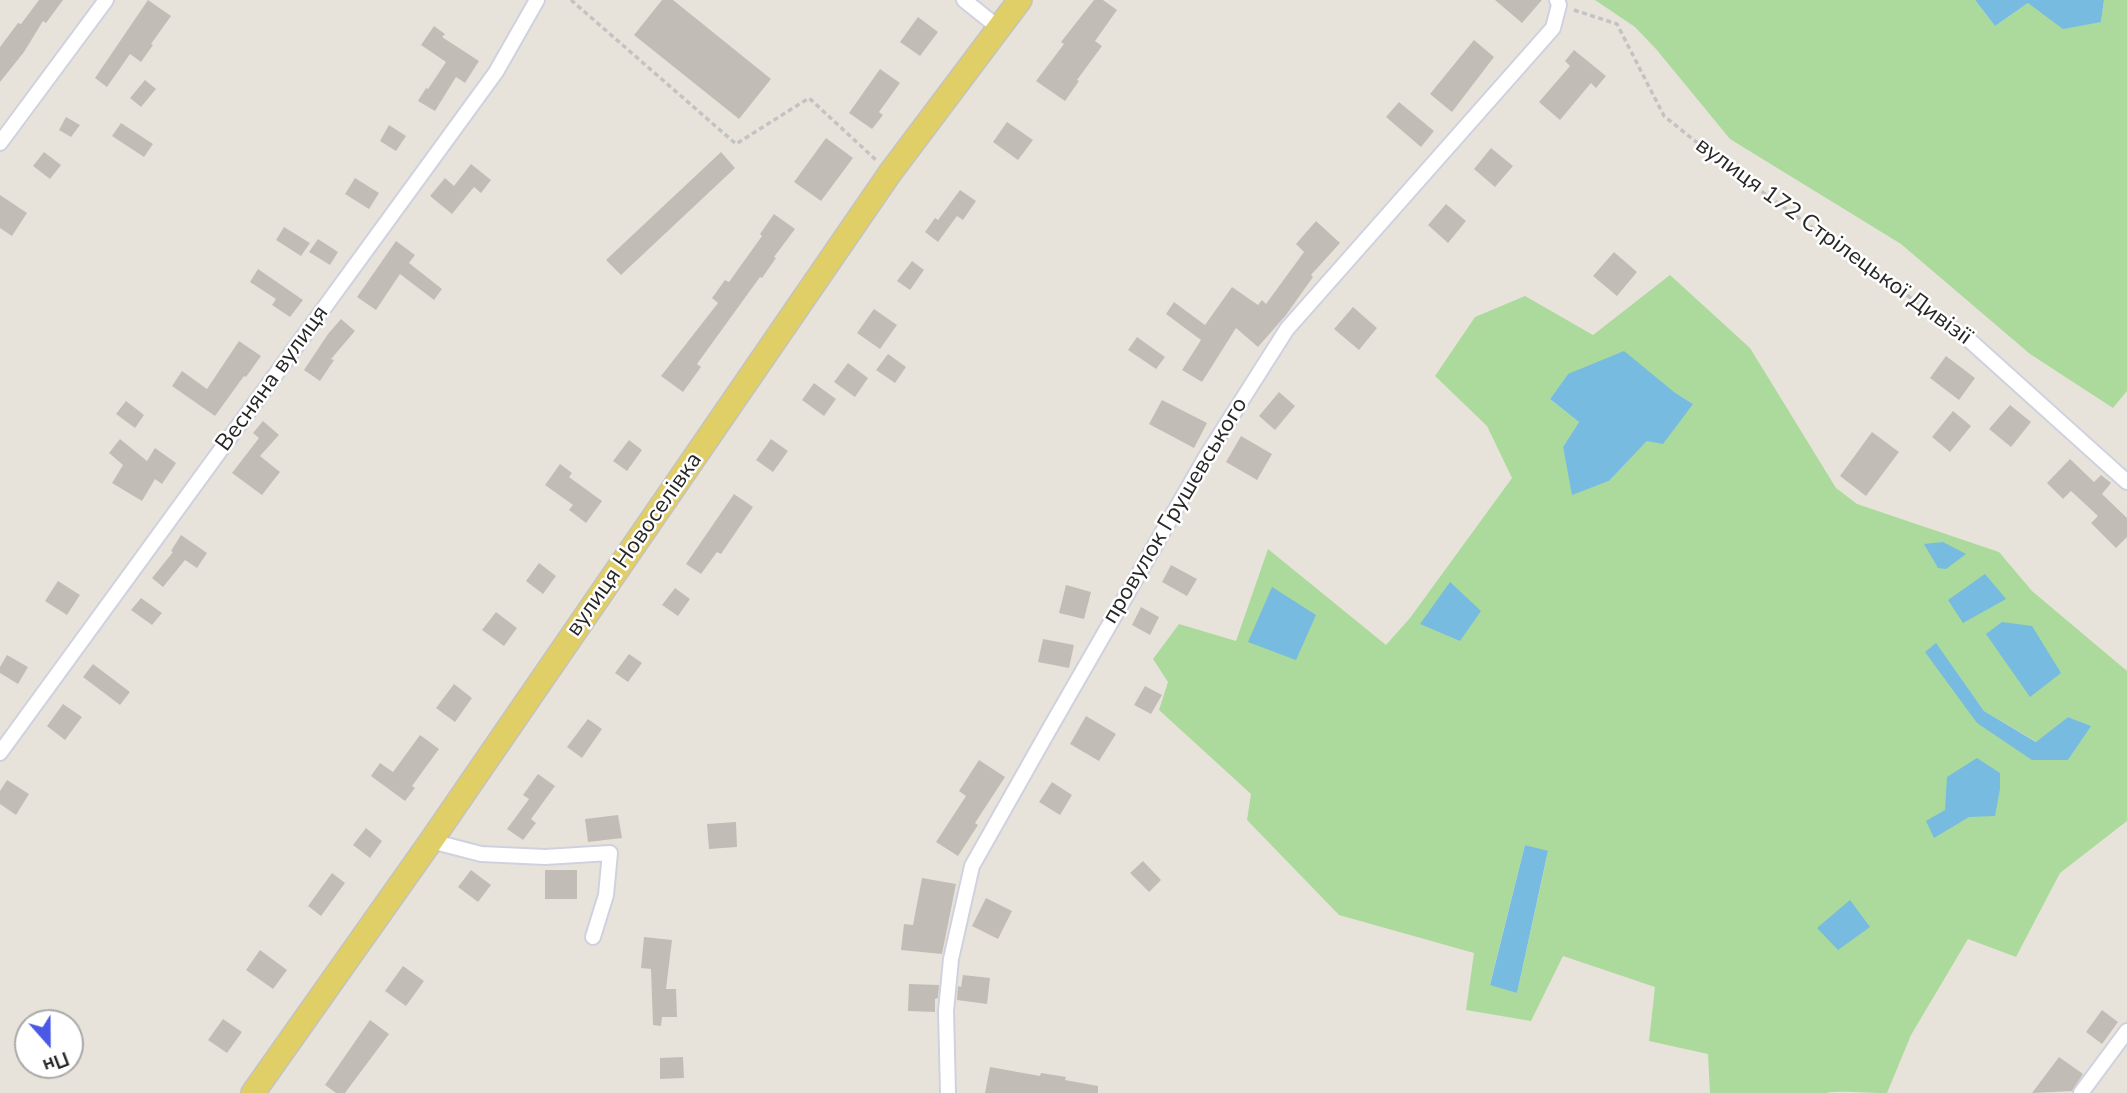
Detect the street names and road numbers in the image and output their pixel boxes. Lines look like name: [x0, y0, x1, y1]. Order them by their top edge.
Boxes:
street label: вулиця 172 Стрілецької Дивізії: [1689, 132, 1977, 352]
street label: Весняна вулиця: [211, 301, 335, 457]
street label: провулок Грушевського: [1097, 393, 1255, 629]
street label: вулиця Новоселівка: [561, 448, 709, 642]

